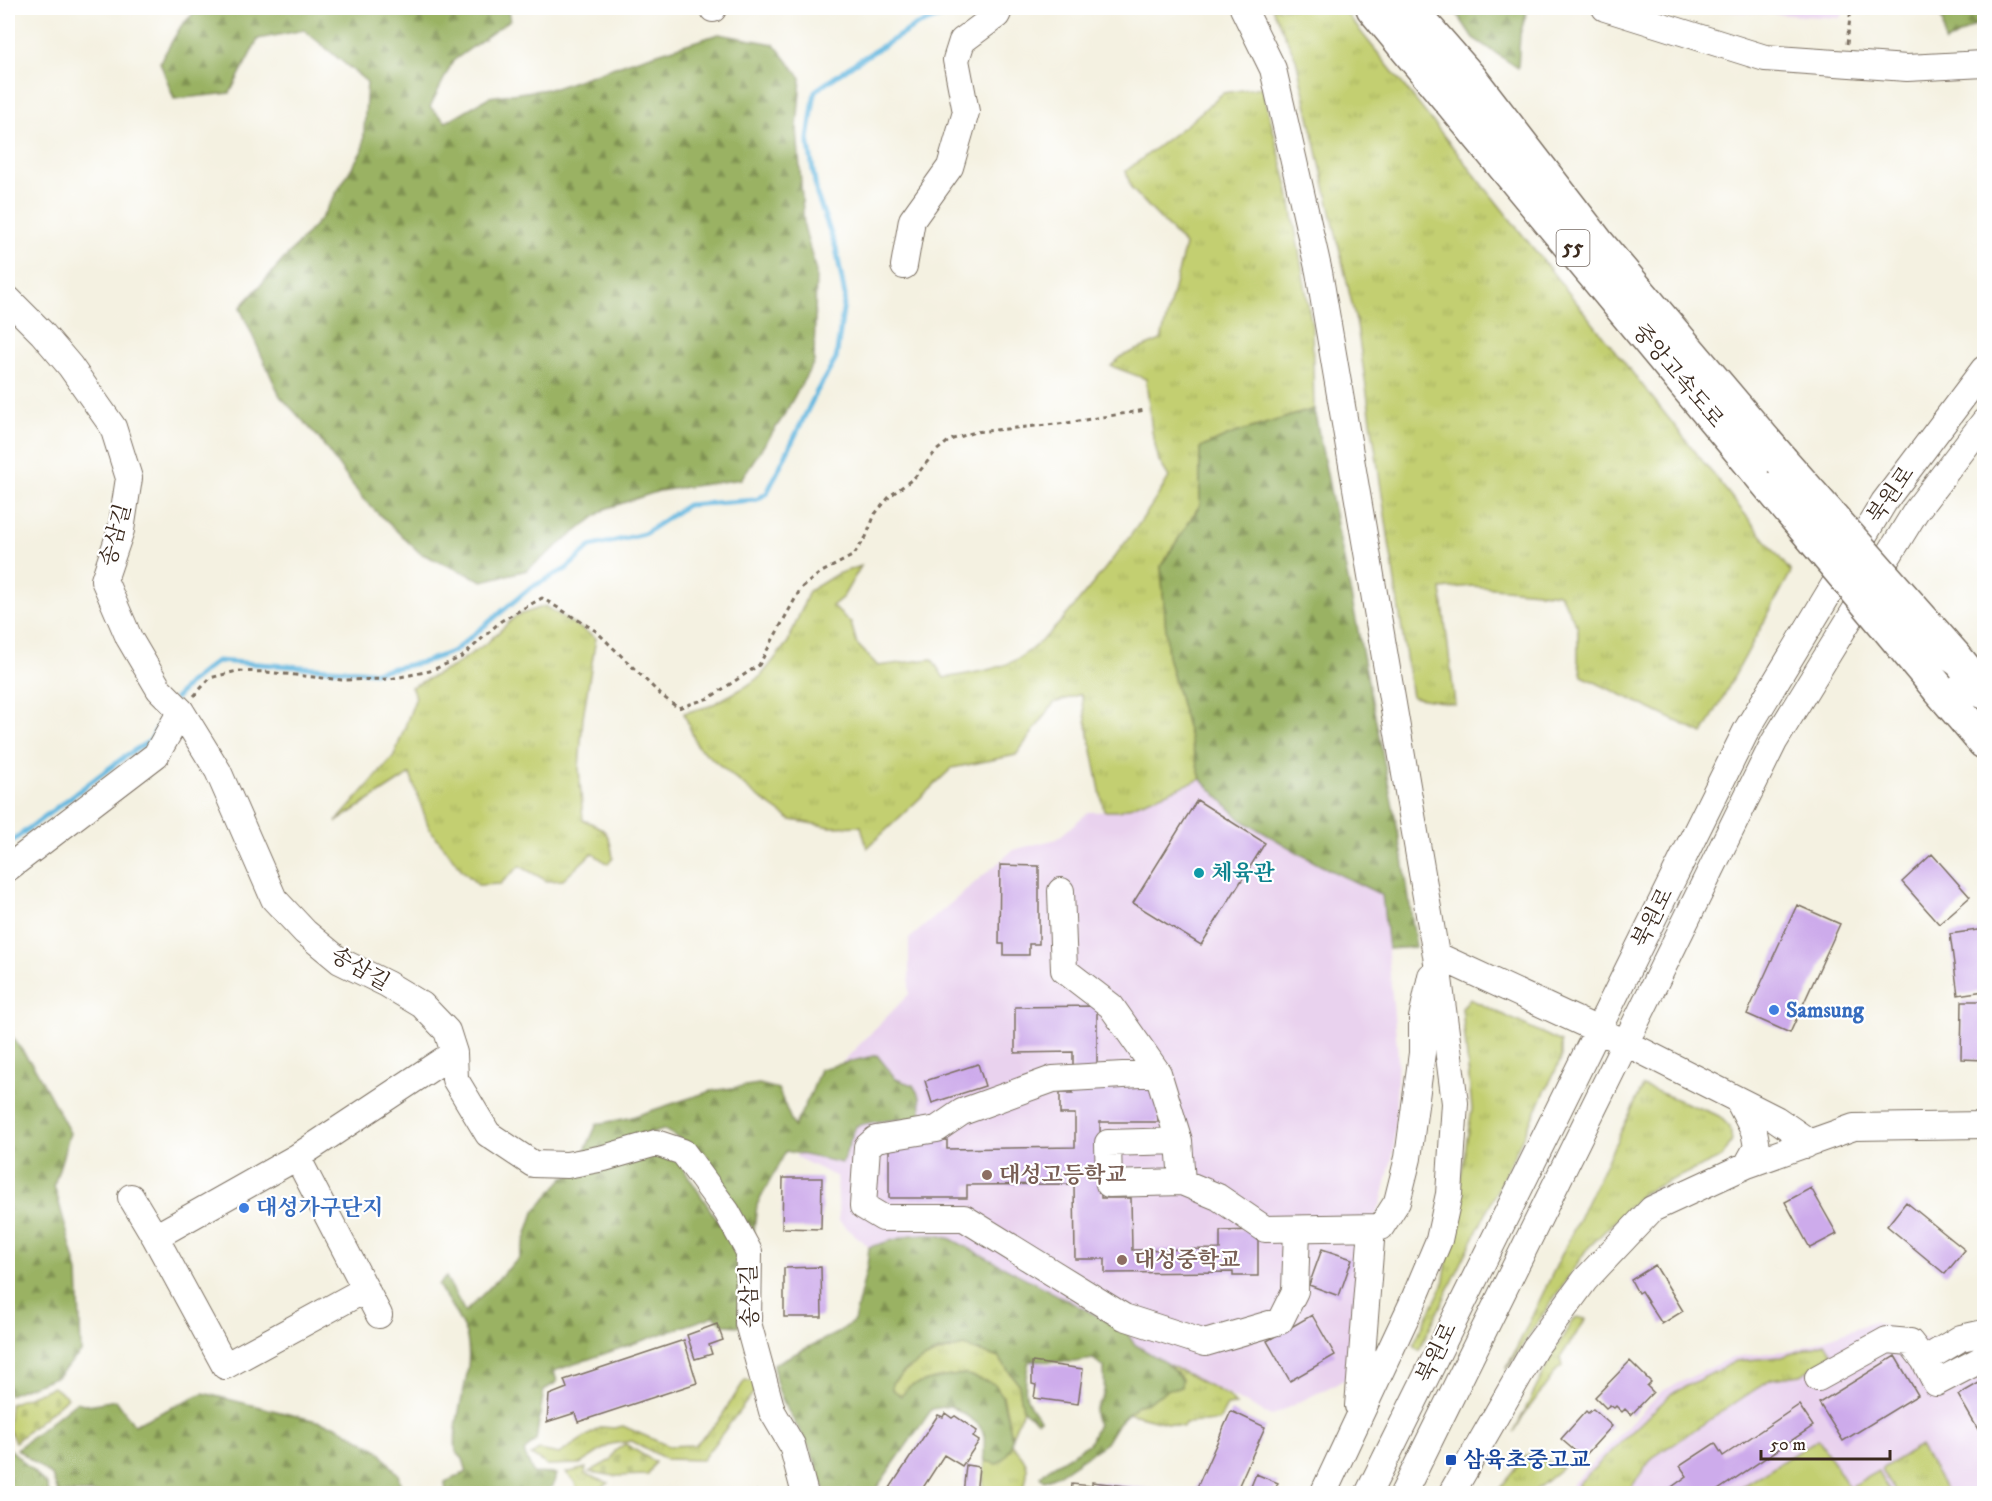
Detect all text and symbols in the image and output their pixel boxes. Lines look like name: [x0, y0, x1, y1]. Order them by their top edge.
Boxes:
road number: 55: [1556, 230, 1590, 266]
street label: 중앙고속도로: [1627, 318, 1729, 434]
street label: 북원로: [1862, 461, 1920, 529]
street label: 송삼길: [95, 501, 137, 569]
place label: 체육관: [1211, 860, 1276, 887]
marker: 체육관: [1192, 866, 1206, 880]
street label: 북원로: [1626, 883, 1680, 953]
street label: 송삼길: [326, 941, 394, 997]
place label: Samsung: [1786, 997, 1865, 1024]
marker: Samsung: [1767, 1003, 1781, 1017]
place label: 대성고등학교: [999, 1162, 1127, 1189]
marker: 대성고등학교: [980, 1168, 994, 1182]
place label: 대성가구단지: [256, 1195, 384, 1222]
marker: 대성가구단지: [237, 1201, 251, 1215]
place label: 대성중학교: [1134, 1247, 1240, 1274]
marker: 대성중학교: [1115, 1253, 1129, 1267]
street label: 송삼길: [735, 1264, 765, 1328]
street label: 북원로: [1411, 1318, 1463, 1388]
scale bar: [1761, 1423, 1890, 1461]
text: 50 m: [1770, 1434, 1806, 1456]
place label: 삼육초중고교: [1463, 1447, 1591, 1474]
marker: 삼육초중고교: [1444, 1453, 1458, 1467]

